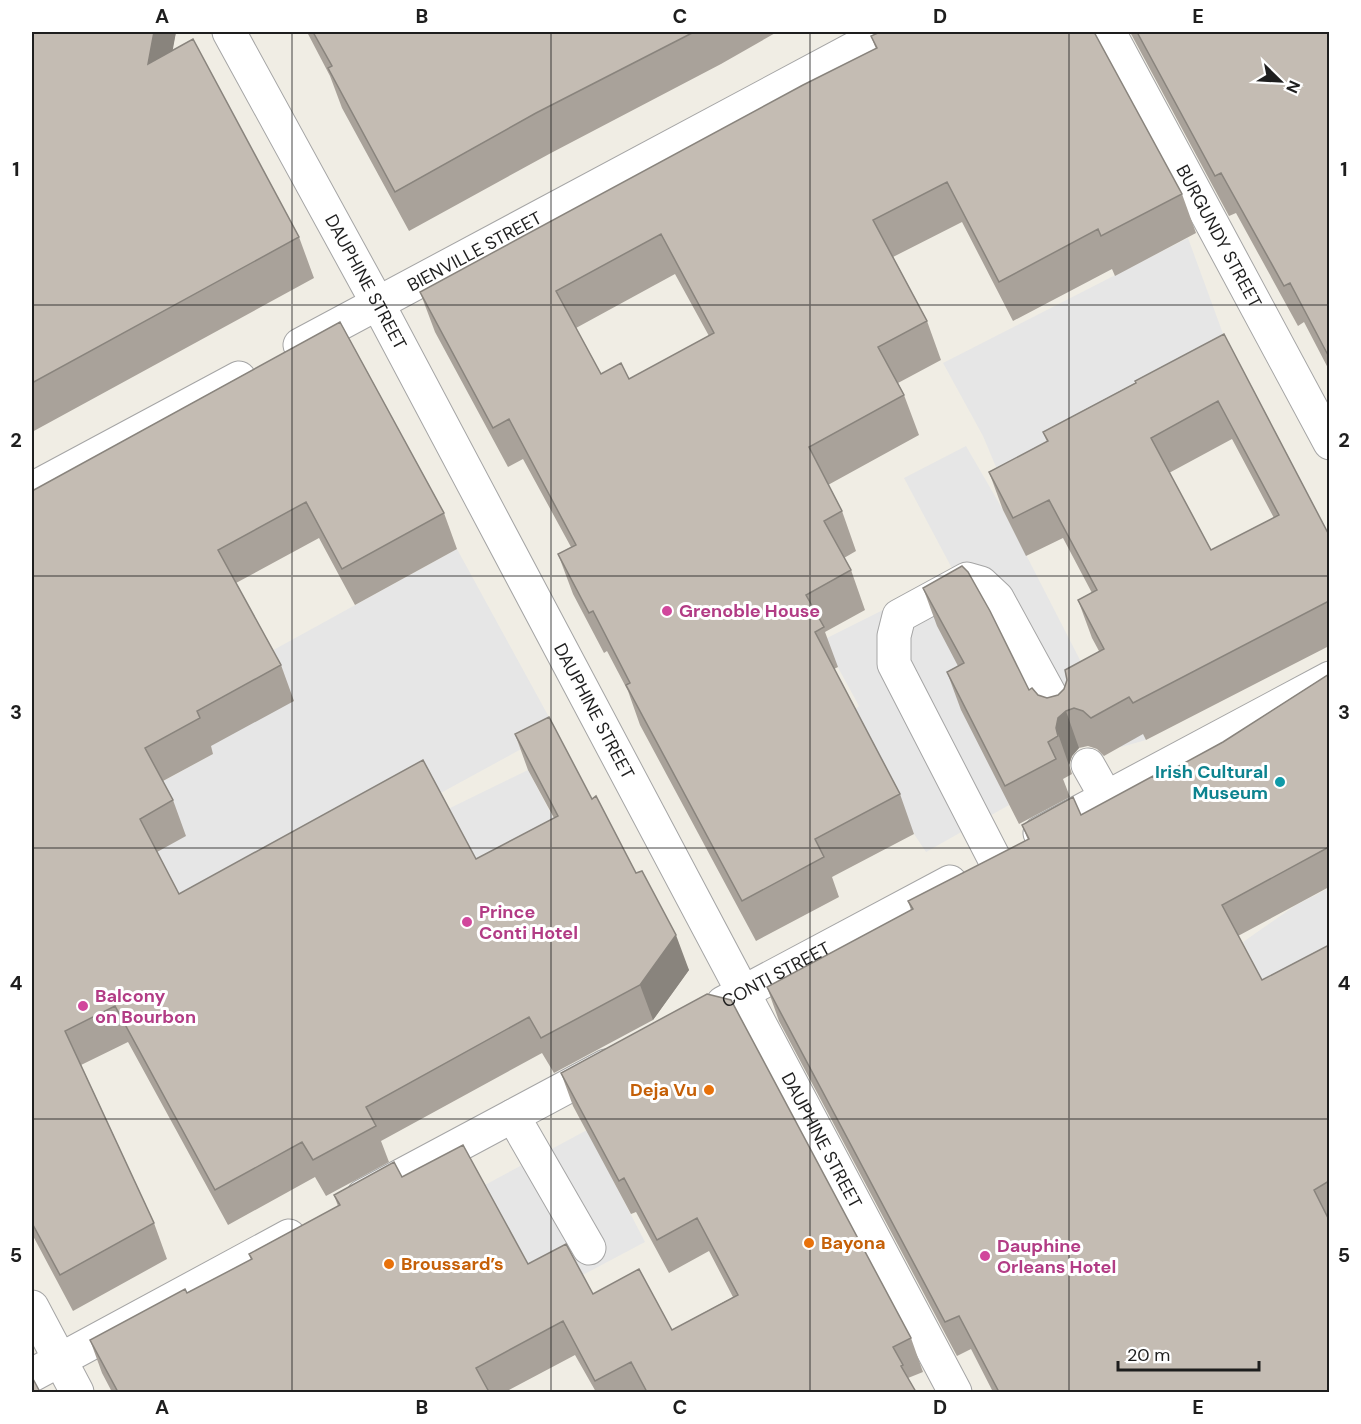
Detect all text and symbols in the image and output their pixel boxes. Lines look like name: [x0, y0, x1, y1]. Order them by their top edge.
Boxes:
text: A: [155, 3, 169, 29]
text: B: [416, 3, 428, 29]
text: C: [673, 3, 687, 29]
text: D: [933, 3, 947, 29]
text: E: [1192, 3, 1204, 29]
north arrow: [1250, 51, 1310, 111]
text: N: [1281, 77, 1305, 96]
text: 1: [12, 156, 20, 182]
text: 1: [1340, 156, 1348, 182]
street label: BURGUNDY STREET: [1171, 160, 1267, 312]
street label: BIENVILLE STREET: [403, 206, 546, 297]
street label: DAUPHINE STREET: [319, 210, 412, 354]
text: 2: [10, 427, 22, 453]
text: 2: [1338, 427, 1350, 453]
place label: Grenoble House: [679, 599, 820, 623]
marker: Grenoble House: [660, 604, 674, 618]
street label: DAUPHINE STREET: [548, 639, 640, 783]
text: 3: [10, 699, 22, 725]
text: 3: [1338, 699, 1350, 725]
place label: Irish Cultural Museum: [1155, 760, 1268, 805]
marker: Irish Cultural Museum: [1273, 775, 1287, 789]
place label: Prince Conti Hotel: [479, 900, 578, 945]
marker: Prince Conti Hotel: [460, 915, 474, 929]
street label: CONTI STREET: [717, 936, 834, 1014]
text: 4: [10, 970, 23, 996]
text: 4: [1338, 970, 1351, 996]
place label: Balcony on Bourbon: [95, 984, 196, 1029]
marker: Balcony on Bourbon: [76, 999, 90, 1013]
street label: DAUPHINE STREET: [776, 1068, 867, 1213]
place label: Deja Vu: [630, 1078, 697, 1102]
marker: Deja Vu: [702, 1083, 716, 1097]
place label: Bayona: [821, 1231, 885, 1255]
place label: Dauphine Orleans Hotel: [997, 1234, 1116, 1279]
marker: Bayona: [802, 1236, 816, 1250]
text: 5: [10, 1242, 22, 1268]
text: 5: [1338, 1242, 1350, 1268]
marker: Dauphine Orleans Hotel: [978, 1249, 992, 1263]
place label: Broussard’s: [401, 1252, 504, 1276]
marker: Broussard’s: [382, 1257, 396, 1271]
scale bar: [1118, 1334, 1259, 1372]
text: 20 m: [1127, 1343, 1170, 1367]
text: A: [155, 1394, 169, 1420]
text: B: [416, 1394, 428, 1420]
text: C: [673, 1394, 687, 1420]
text: D: [933, 1394, 947, 1420]
text: E: [1192, 1394, 1204, 1420]

